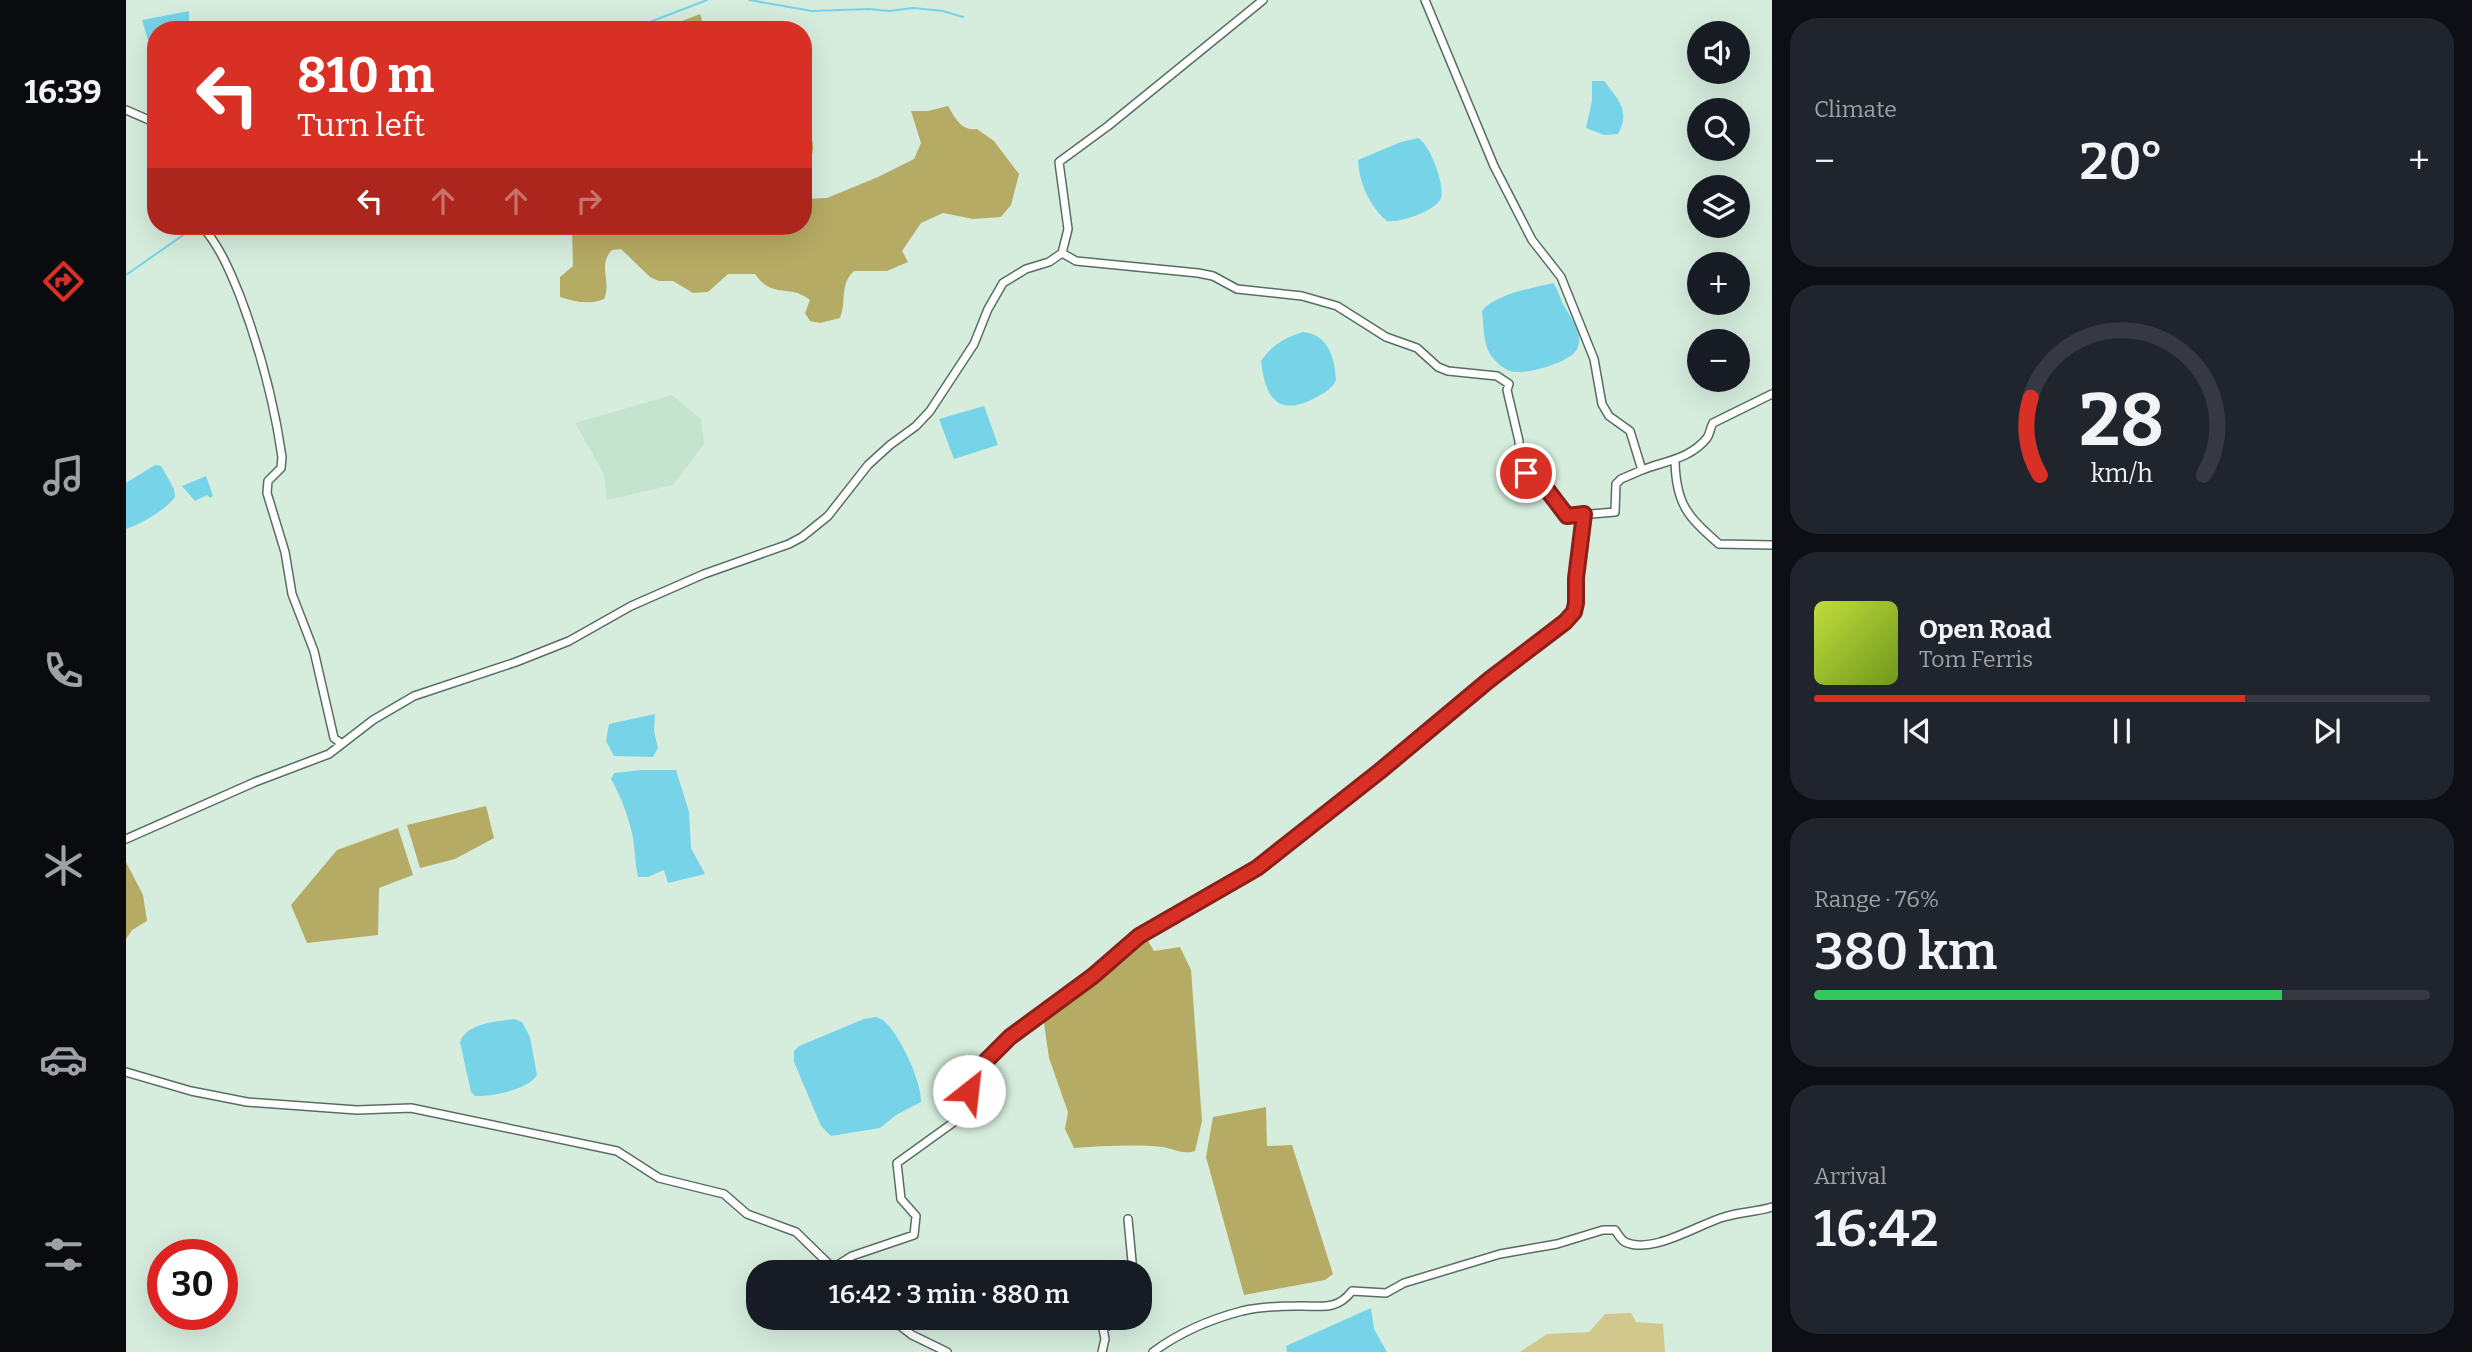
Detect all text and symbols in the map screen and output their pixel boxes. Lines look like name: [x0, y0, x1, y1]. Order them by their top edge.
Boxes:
map controls: [1687, 21, 1750, 392]
button: sound: [1687, 21, 1750, 84]
text: 810 m: [297, 46, 434, 105]
icon: left: [182, 49, 273, 140]
text: 16:39: [24, 73, 102, 111]
text: Climate: [1814, 95, 1897, 123]
button: search: [1687, 98, 1750, 161]
text: Turn left: [297, 106, 425, 144]
text: 20°: [2079, 130, 2164, 193]
text: −: [1814, 138, 1835, 184]
text: +: [2408, 138, 2430, 184]
button: layers: [1687, 175, 1750, 238]
icon: left: [351, 182, 389, 220]
icon: ahead: [424, 182, 462, 220]
icon: ahead: [497, 182, 535, 220]
icon: right: [570, 182, 608, 220]
button: +: [1687, 252, 1750, 315]
icon: directions: [39, 257, 88, 306]
button: −: [1687, 329, 1750, 392]
text: 28: [2080, 378, 2164, 465]
pin: [1496, 443, 1556, 503]
icon: music: [39, 451, 88, 500]
icon: arrive: [1507, 454, 1545, 492]
text: km/h: [2091, 459, 2153, 489]
text: Open Road: [1919, 614, 2051, 645]
text: Tom Ferris: [1919, 645, 2033, 673]
icon: phone: [39, 646, 88, 695]
icon: previous: [1898, 712, 1936, 750]
icon: pause: [2103, 712, 2141, 750]
icon: next: [2308, 712, 2346, 750]
icon: climate: [39, 841, 88, 890]
text: Range · 76%: [1814, 885, 1939, 913]
text: 380 km: [1814, 920, 1997, 983]
icon: car: [39, 1035, 88, 1084]
position arrow: [932, 1054, 1006, 1128]
text: Arrival: [1814, 1162, 1887, 1190]
text: 16:42: [1814, 1197, 1939, 1260]
icon: filters: [39, 1230, 88, 1279]
speed limit sign: 30: [147, 1239, 238, 1330]
text: 16:42 · 3 min · 880 m: [829, 1279, 1069, 1310]

